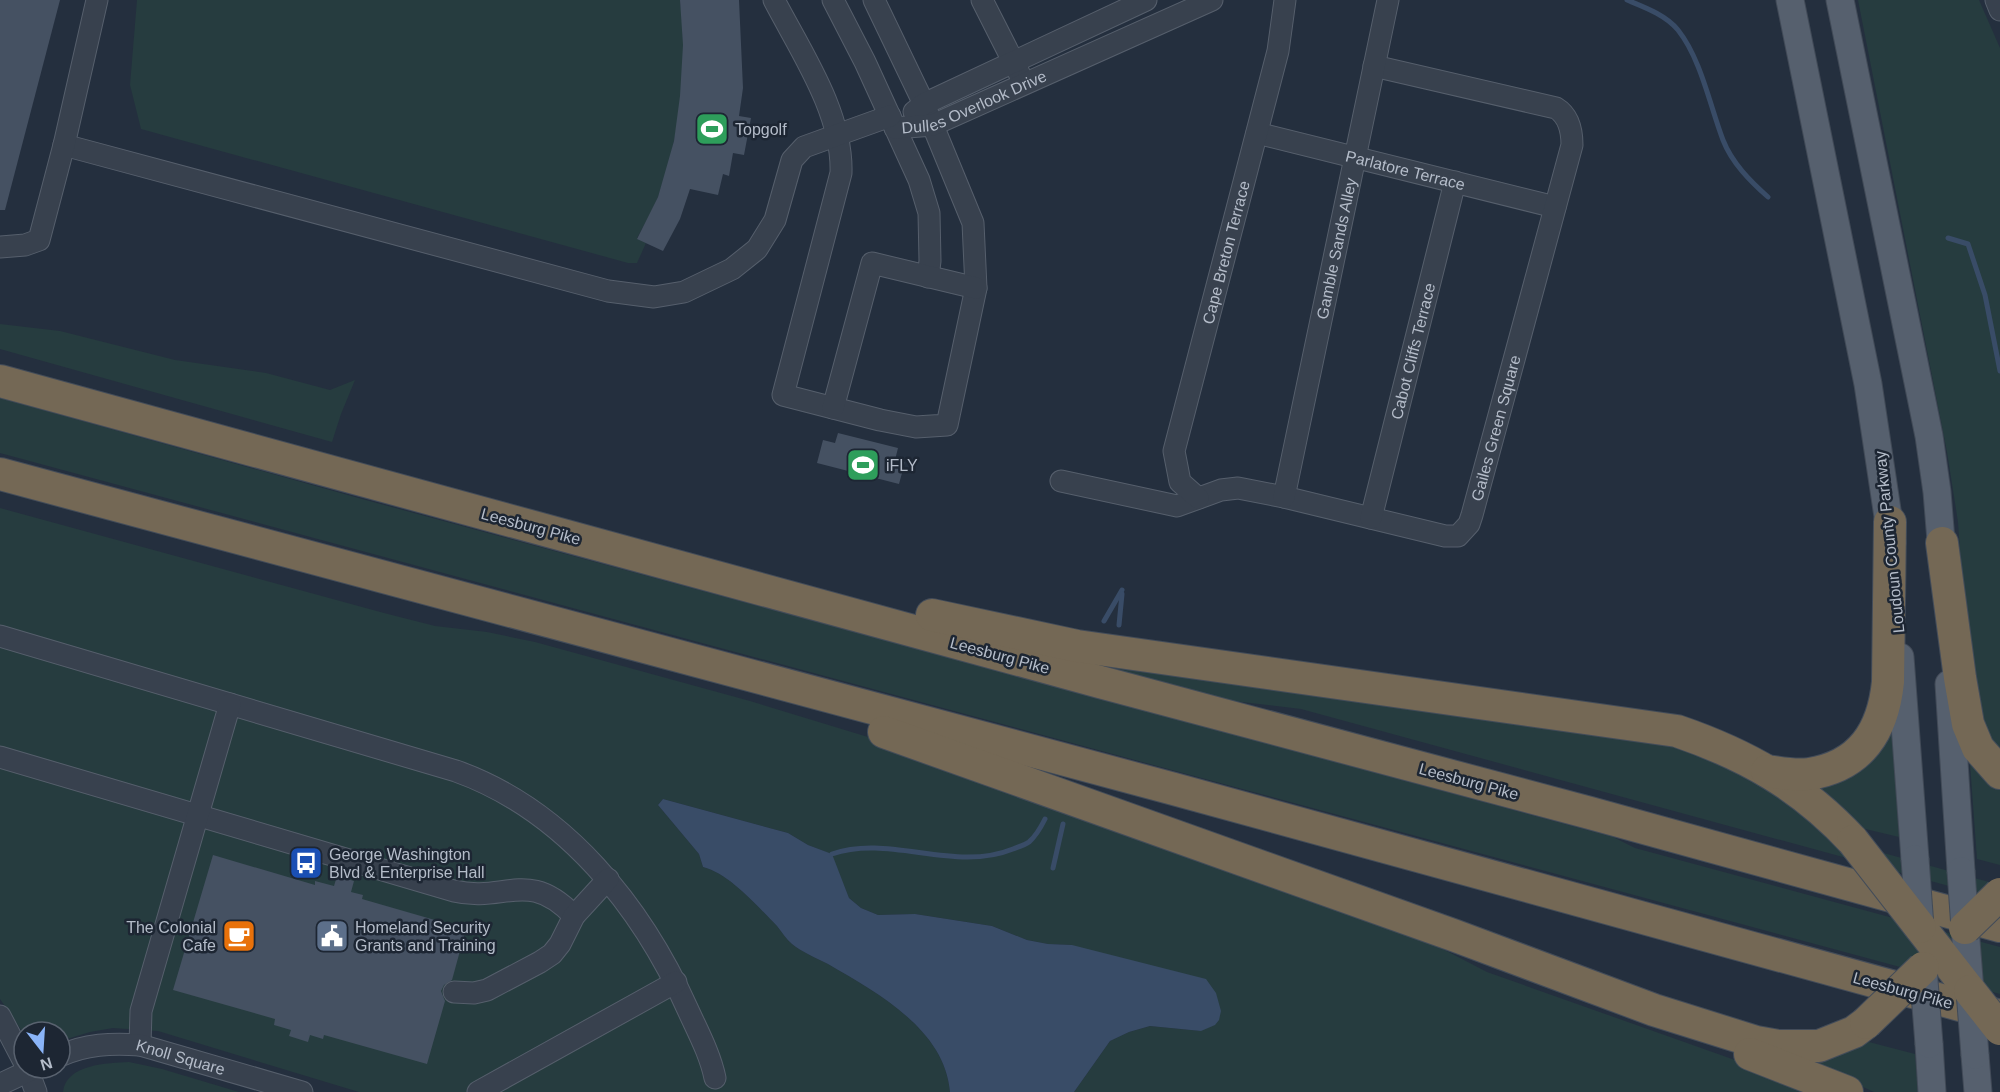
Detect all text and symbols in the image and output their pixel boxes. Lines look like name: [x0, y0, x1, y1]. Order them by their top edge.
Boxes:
street label: Dulles Overlook Drive: [901, 67, 1049, 136]
sports icon: Topgolf: [694, 111, 730, 147]
place label: Topgolf: [735, 121, 787, 138]
street label: Parlatore Terrace: [1344, 147, 1467, 193]
street label: Gamble Sands Alley: [1313, 176, 1360, 321]
street label: Cape Breton Terrace: [1199, 179, 1253, 326]
street label: Cabot Cliffs Terrace: [1388, 281, 1438, 421]
street label: Gailes Green Square: [1468, 353, 1524, 503]
sports icon: iFLY: [845, 447, 881, 483]
street label: Loudoun County Parkway: [1871, 450, 1908, 634]
place label: iFLY: [886, 457, 918, 474]
street label: Leesburg Pike: [479, 505, 583, 548]
street label: Leesburg Pike: [948, 634, 1052, 677]
street label: Leesburg Pike: [1417, 760, 1521, 803]
bus stop icon: George Washington Blvd & Enterprise Hall: [288, 845, 324, 881]
place label: George Washington Blvd & Enterprise Hall: [329, 846, 485, 881]
cafe icon: The Colonial Cafe: [221, 918, 257, 954]
public building icon: Homeland Security Grants and Training: [314, 918, 350, 954]
place label: The Colonial Cafe: [126, 919, 216, 954]
place label: Homeland Security Grants and Training: [355, 919, 496, 954]
street label: Leesburg Pike: [1851, 969, 1955, 1012]
north arrow: [12, 1020, 72, 1080]
street label: Knoll Square: [134, 1036, 227, 1078]
text: N: [38, 1054, 54, 1074]

